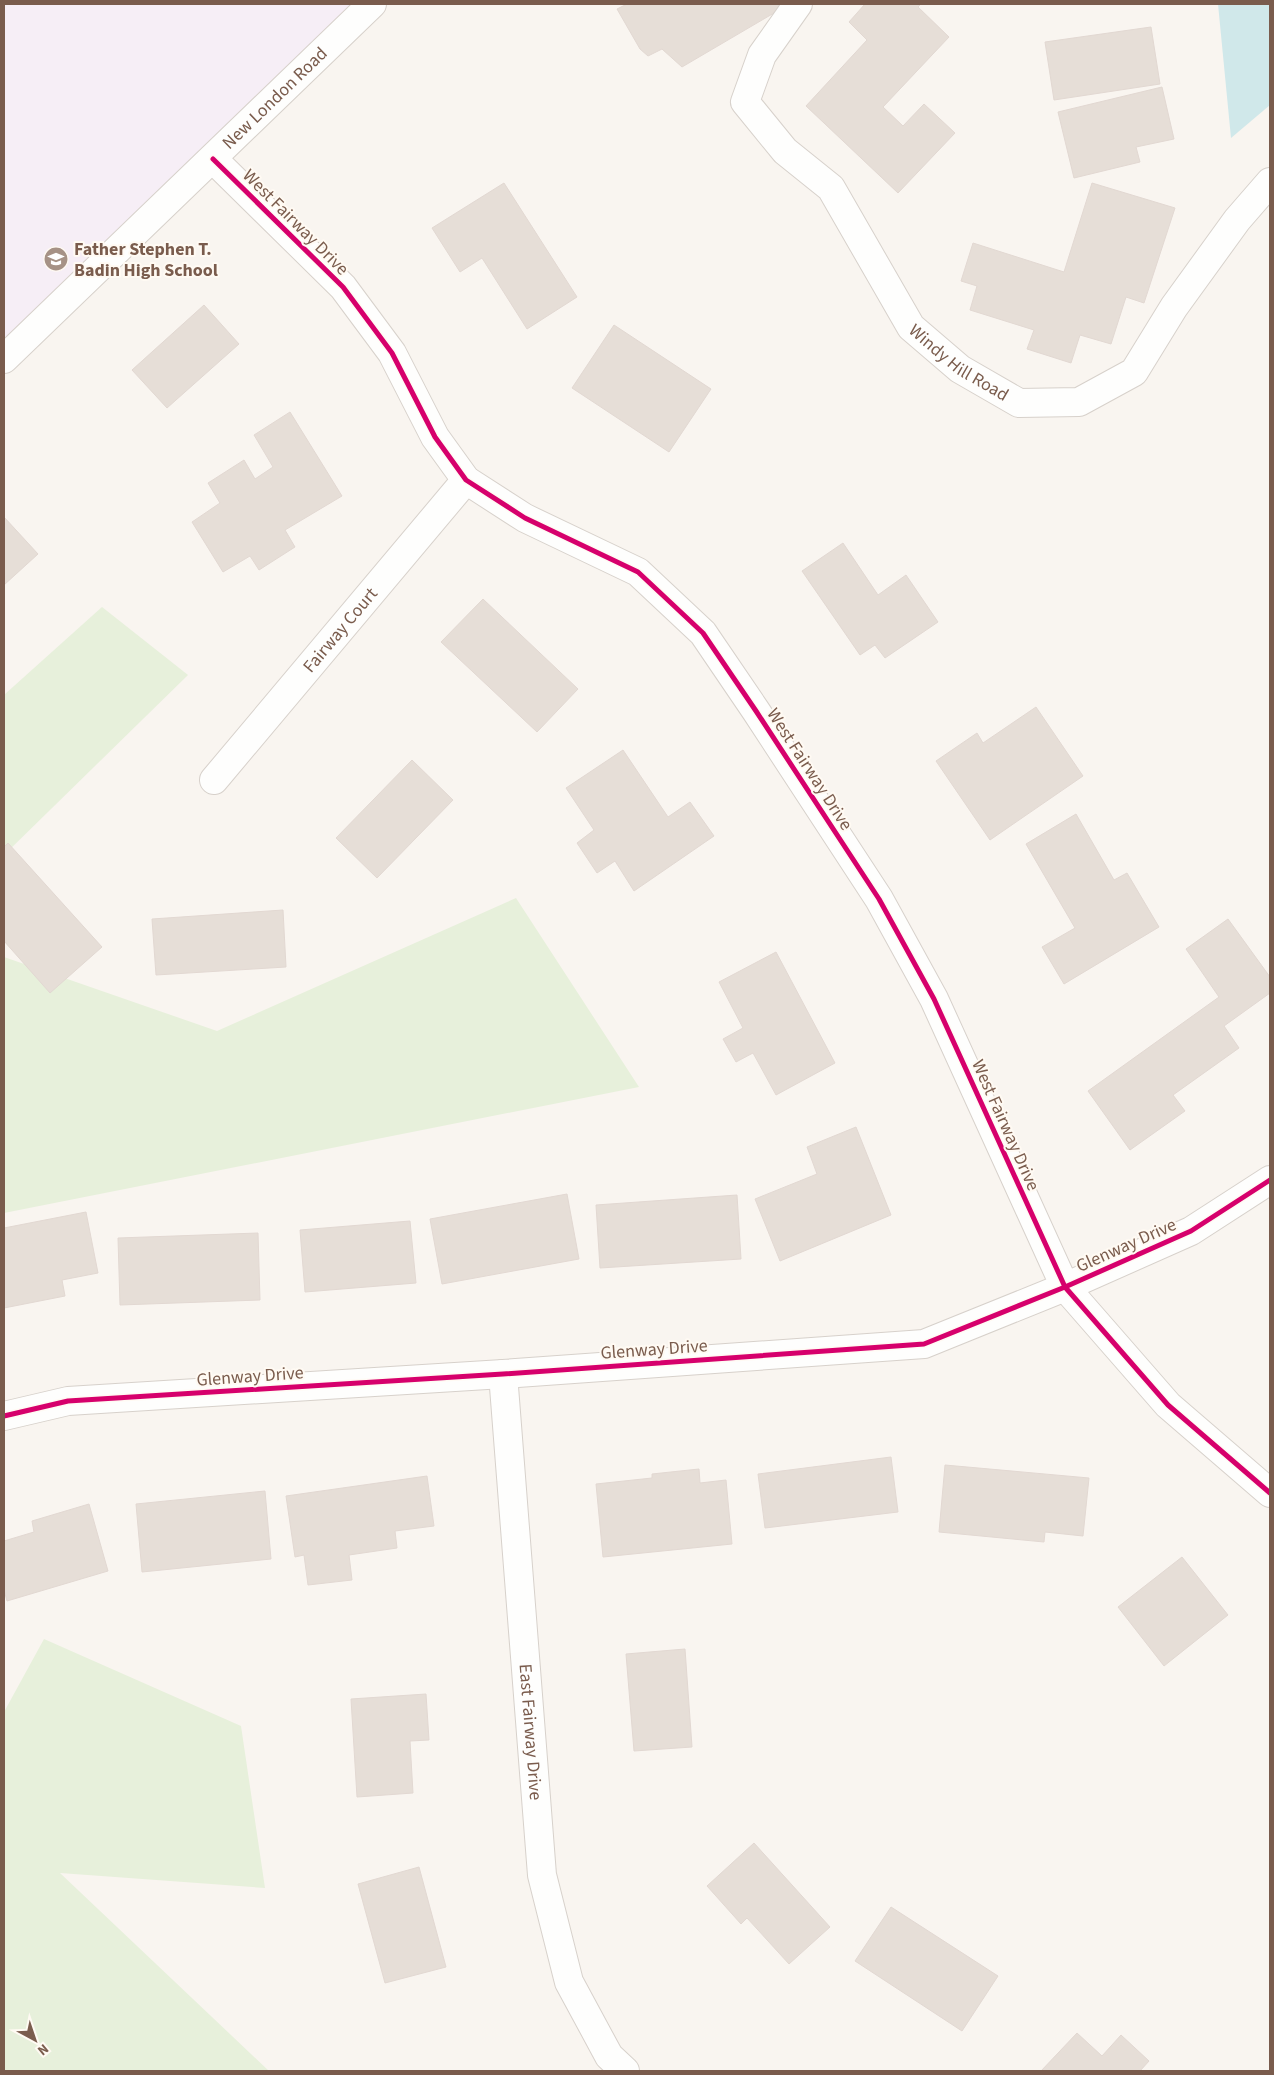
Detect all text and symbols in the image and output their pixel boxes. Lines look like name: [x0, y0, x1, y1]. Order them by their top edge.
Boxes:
street label: New London Road: [217, 42, 333, 155]
street label: West Fairway Drive: [237, 164, 354, 281]
place label: Father Stephen T. Badin High School: [74, 237, 218, 283]
school or university icon: Father Stephen T. Badin High School: [43, 246, 69, 272]
street label: Windy Hill Road: [903, 318, 1013, 407]
street label: Fairway Court: [297, 582, 384, 678]
street label: West Fairway Drive: [761, 703, 859, 835]
street label: West Fairway Drive: [965, 1056, 1046, 1195]
street label: Glenway Drive: [1072, 1212, 1180, 1279]
street label: Glenway Drive: [600, 1333, 709, 1366]
street label: Glenway Drive: [196, 1360, 305, 1393]
street label: East Fairway Drive: [513, 1663, 548, 1801]
north arrow: [10, 2015, 60, 2065]
text: N: [33, 2039, 53, 2060]

